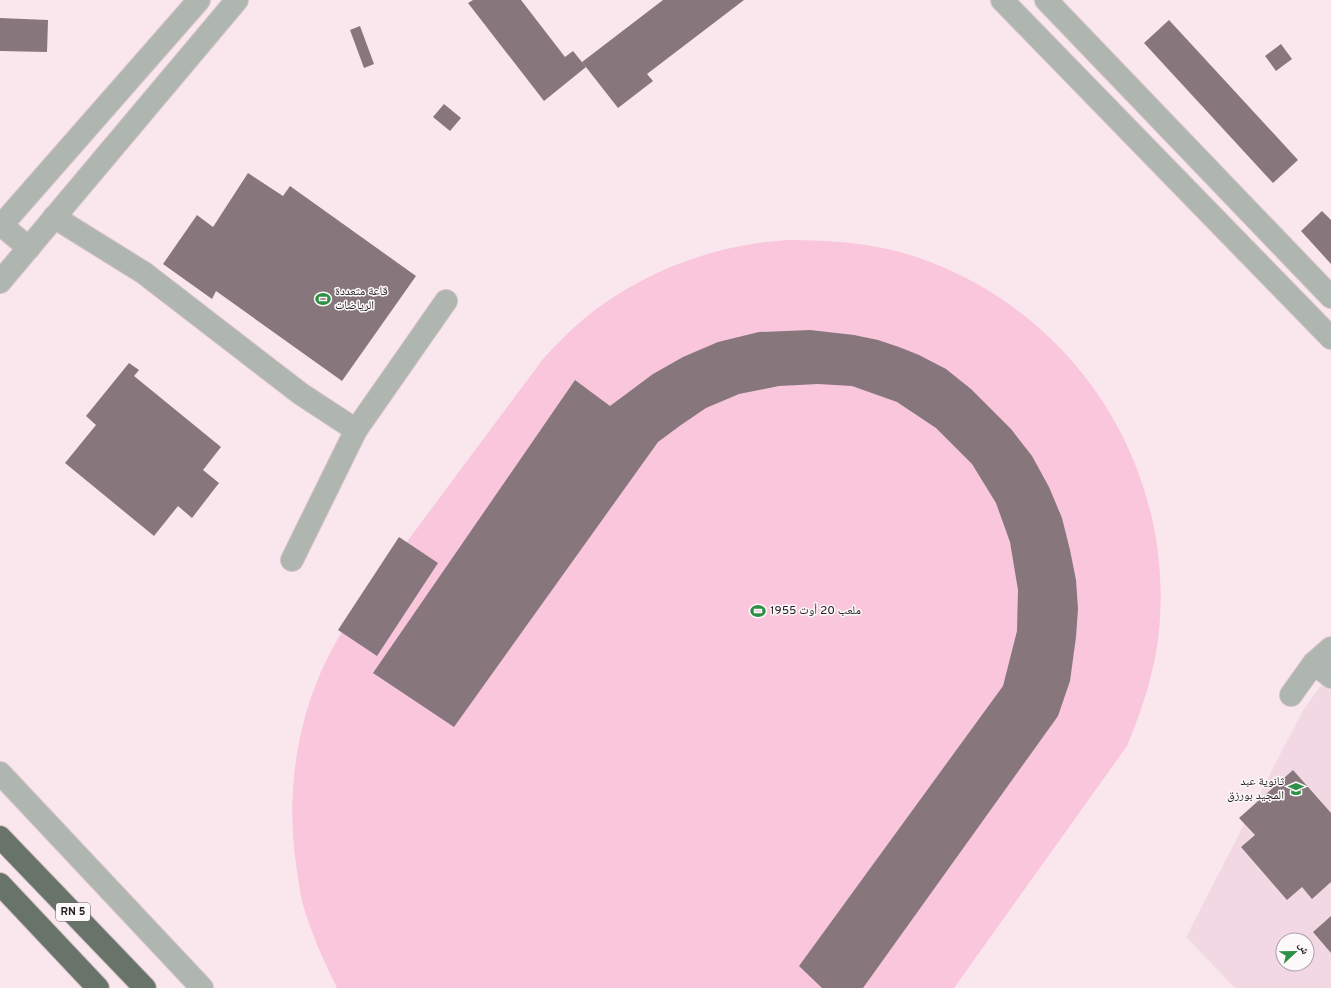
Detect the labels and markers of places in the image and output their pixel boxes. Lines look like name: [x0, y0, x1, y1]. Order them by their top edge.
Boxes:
place label: قاعة متعددة الرياضات: [335, 284, 388, 314]
sports icon: قاعة متعددة الرياضات: [314, 290, 332, 308]
sports icon: ملعب 20 أوت 1955: [749, 602, 767, 620]
place label: ملعب 20 أوت 1955: [770, 603, 861, 619]
place label: ثانوية عبد المجيد بورزق: [1227, 774, 1285, 804]
school or university icon: ثانوية عبد المجيد بورزق: [1287, 780, 1305, 798]

